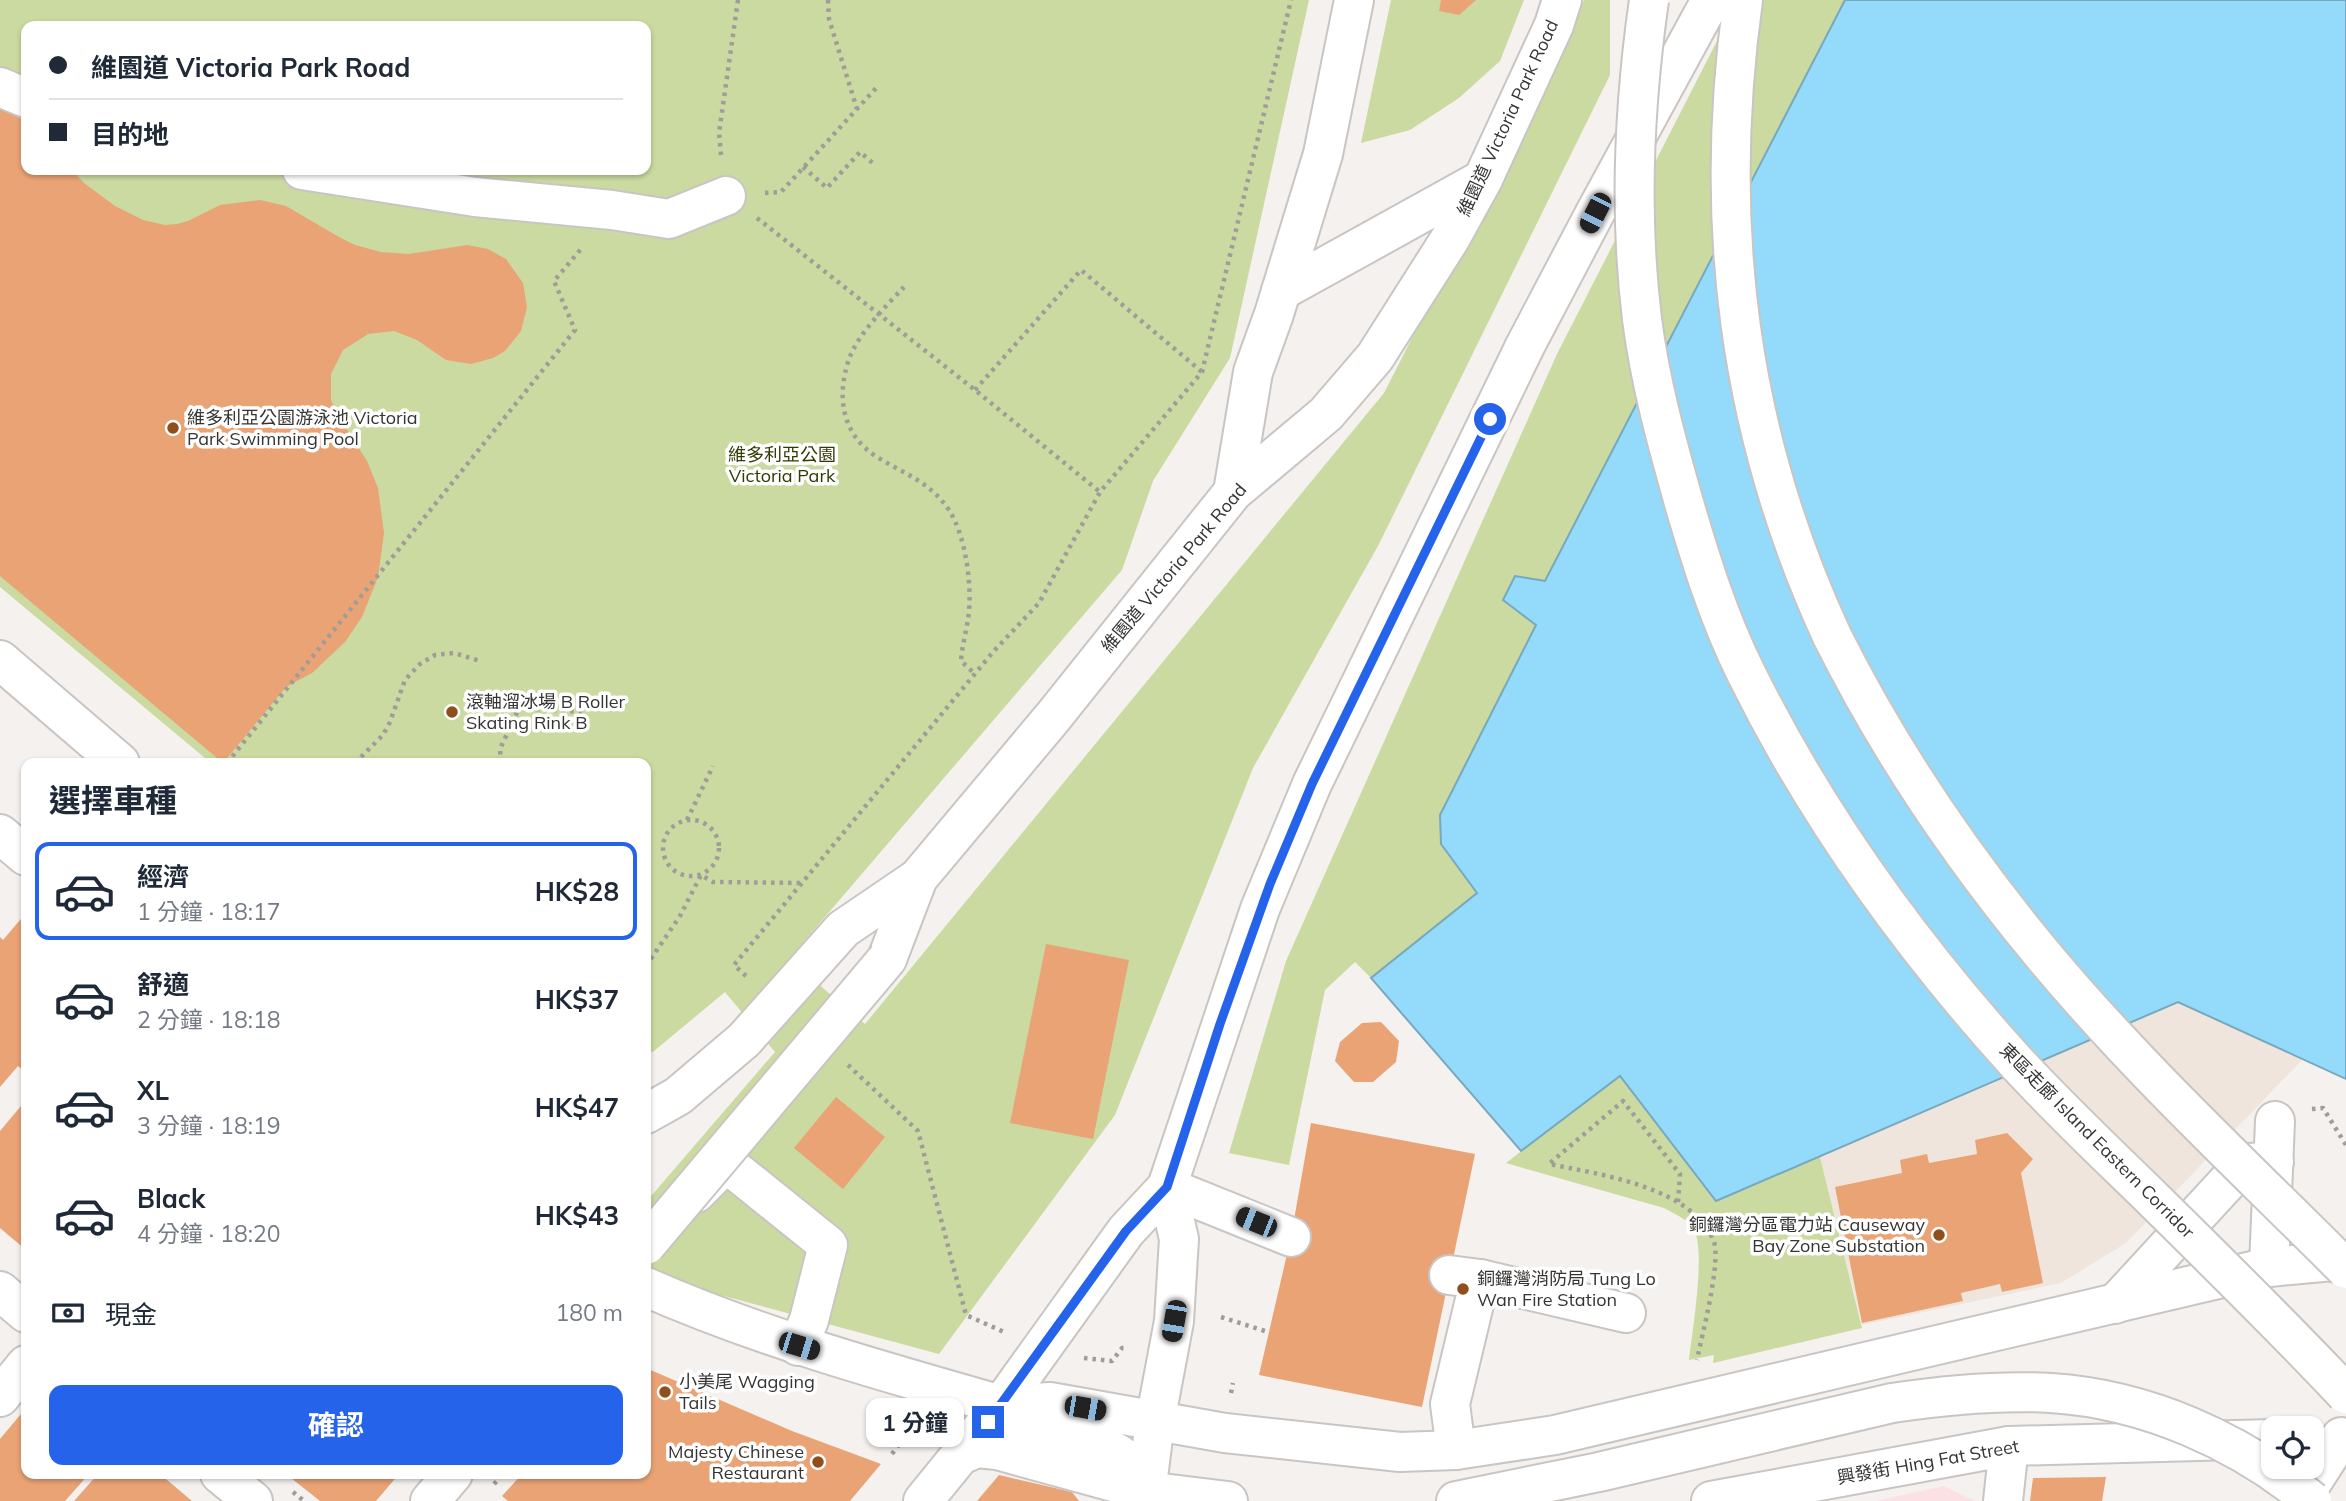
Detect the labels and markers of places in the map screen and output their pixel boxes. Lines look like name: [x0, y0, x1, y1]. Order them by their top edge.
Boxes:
place label: 維多利亞公園游泳池 Victoria Park Swimming Pool: [187, 406, 418, 450]
marker: 維多利亞公園游泳池 Victoria Park Swimming Pool: [165, 420, 181, 436]
place label: 滾軸溜冰場 B Roller Skating Rink B: [466, 690, 626, 734]
marker: 滾軸溜冰場 B Roller Skating Rink B: [444, 704, 460, 720]
place label: 銅鑼灣分區電力站 Causeway Bay Zone Substation: [1689, 1213, 1925, 1257]
marker: 銅鑼灣分區電力站 Causeway Bay Zone Substation: [1931, 1227, 1947, 1243]
place label: 銅鑼灣消防局 Tung Lo Wan Fire Station: [1477, 1267, 1656, 1311]
marker: 銅鑼灣消防局 Tung Lo Wan Fire Station: [1455, 1281, 1471, 1297]
place label: 小美尾 Wagging Tails: [679, 1370, 815, 1414]
marker: 小美尾 Wagging Tails: [657, 1384, 673, 1400]
place label: Majesty Chinese Restaurant: [668, 1440, 804, 1484]
marker: Majesty Chinese Restaurant: [810, 1454, 826, 1470]

